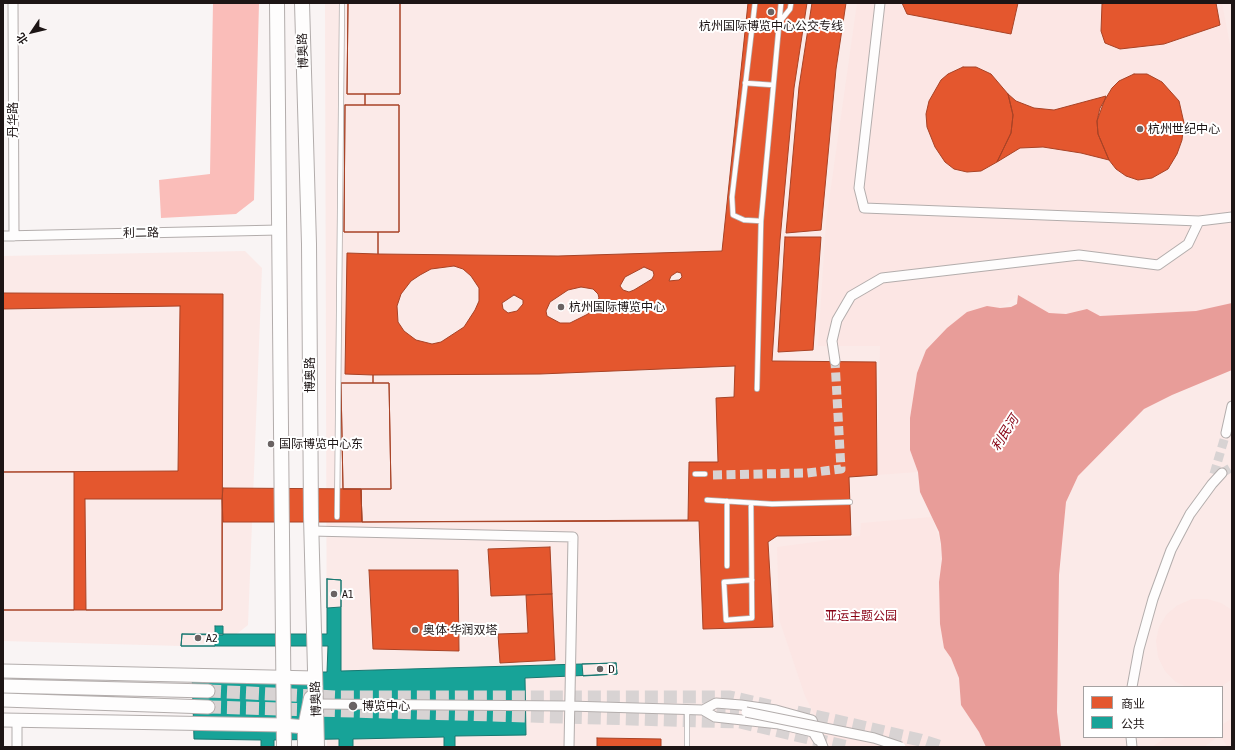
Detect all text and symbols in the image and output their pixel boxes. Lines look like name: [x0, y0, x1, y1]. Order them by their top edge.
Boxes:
marker: 杭州国际博览中心公交专线: [766, 7, 776, 17]
north arrow: [12, 12, 52, 52]
place label: 杭州国际博览中心公交专线: [699, 19, 843, 33]
text: 北: [14, 31, 30, 47]
street label: 博奥路: [295, 33, 311, 69]
street label: 丹华路: [6, 102, 20, 138]
place label: 杭州世纪中心: [1148, 122, 1220, 136]
marker: 杭州世纪中心: [1135, 124, 1145, 134]
street label: 利二路: [123, 225, 159, 241]
place label: 杭州国际博览中心: [569, 300, 665, 314]
marker: 杭州国际博览中心: [556, 302, 566, 312]
street label: 博奥路: [303, 357, 317, 393]
water label: 利民河: [988, 412, 1022, 454]
place label: 国际博览中心东: [279, 437, 363, 451]
marker: 国际博览中心东: [266, 439, 276, 449]
place label: A1: [342, 587, 354, 601]
marker: A1: [329, 589, 339, 599]
park label: 亚运主题公园: [825, 609, 897, 623]
place label: 奥体·华润双塔: [423, 623, 498, 637]
marker: 奥体·华润双塔: [410, 625, 420, 635]
place label: A2: [206, 631, 218, 645]
marker: A2: [193, 633, 203, 643]
place label: D: [608, 662, 615, 676]
marker: D: [595, 664, 605, 674]
street label: 博奥路: [308, 681, 324, 717]
legend: [1083, 686, 1223, 738]
text: 商业: [1121, 697, 1145, 711]
place label: 博览中心: [362, 699, 410, 713]
marker: 博览中心: [347, 700, 359, 712]
text: 公共: [1121, 717, 1145, 731]

